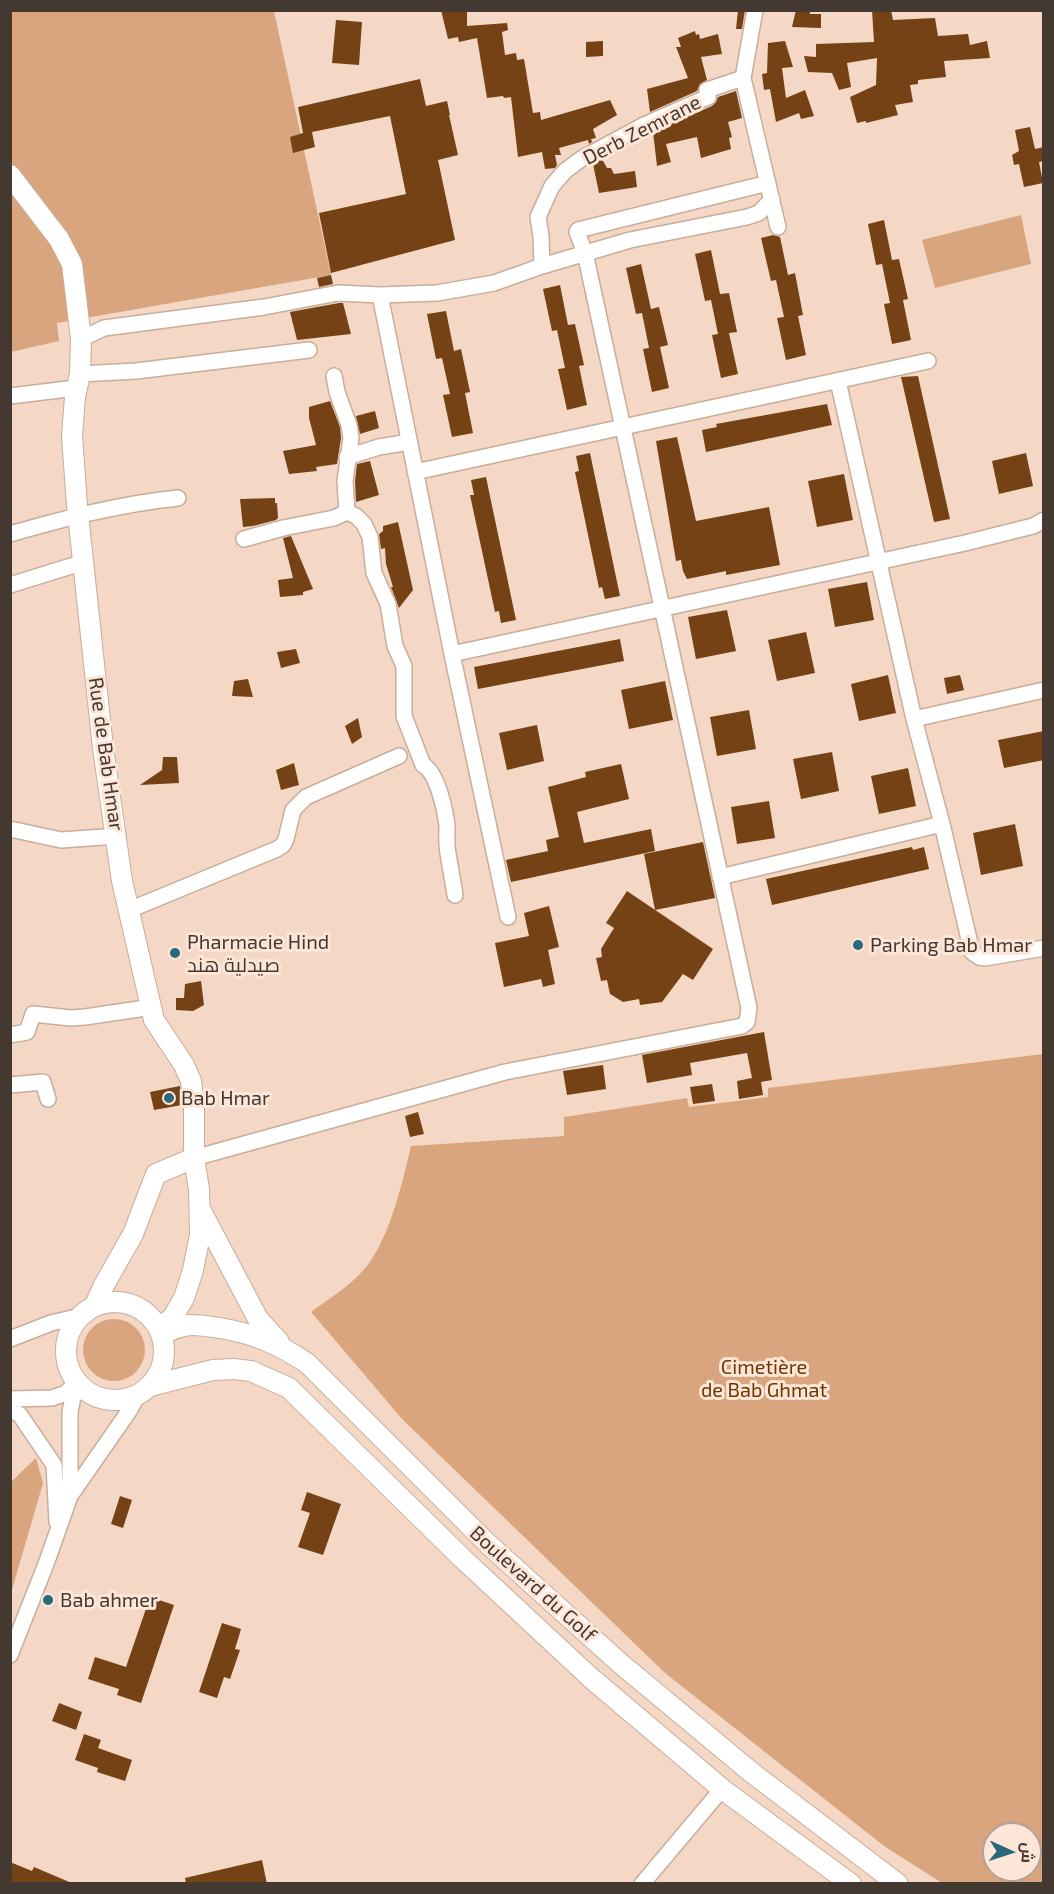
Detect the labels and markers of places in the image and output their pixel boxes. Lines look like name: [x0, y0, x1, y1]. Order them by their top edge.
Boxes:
place label: Pharmacie Hind صيدلية هند: [187, 930, 329, 977]
place label: Parking Bab Hmar: [870, 933, 1032, 957]
marker: Parking Bab Hmar: [851, 938, 865, 952]
marker: Pharmacie Hind صيدلية هند: [168, 946, 182, 960]
place label: Bab Hmar: [181, 1086, 270, 1110]
marker: Bab Hmar: [162, 1091, 176, 1105]
place label: Bab ahmer: [60, 1588, 158, 1612]
marker: Bab ahmer: [41, 1593, 55, 1607]

